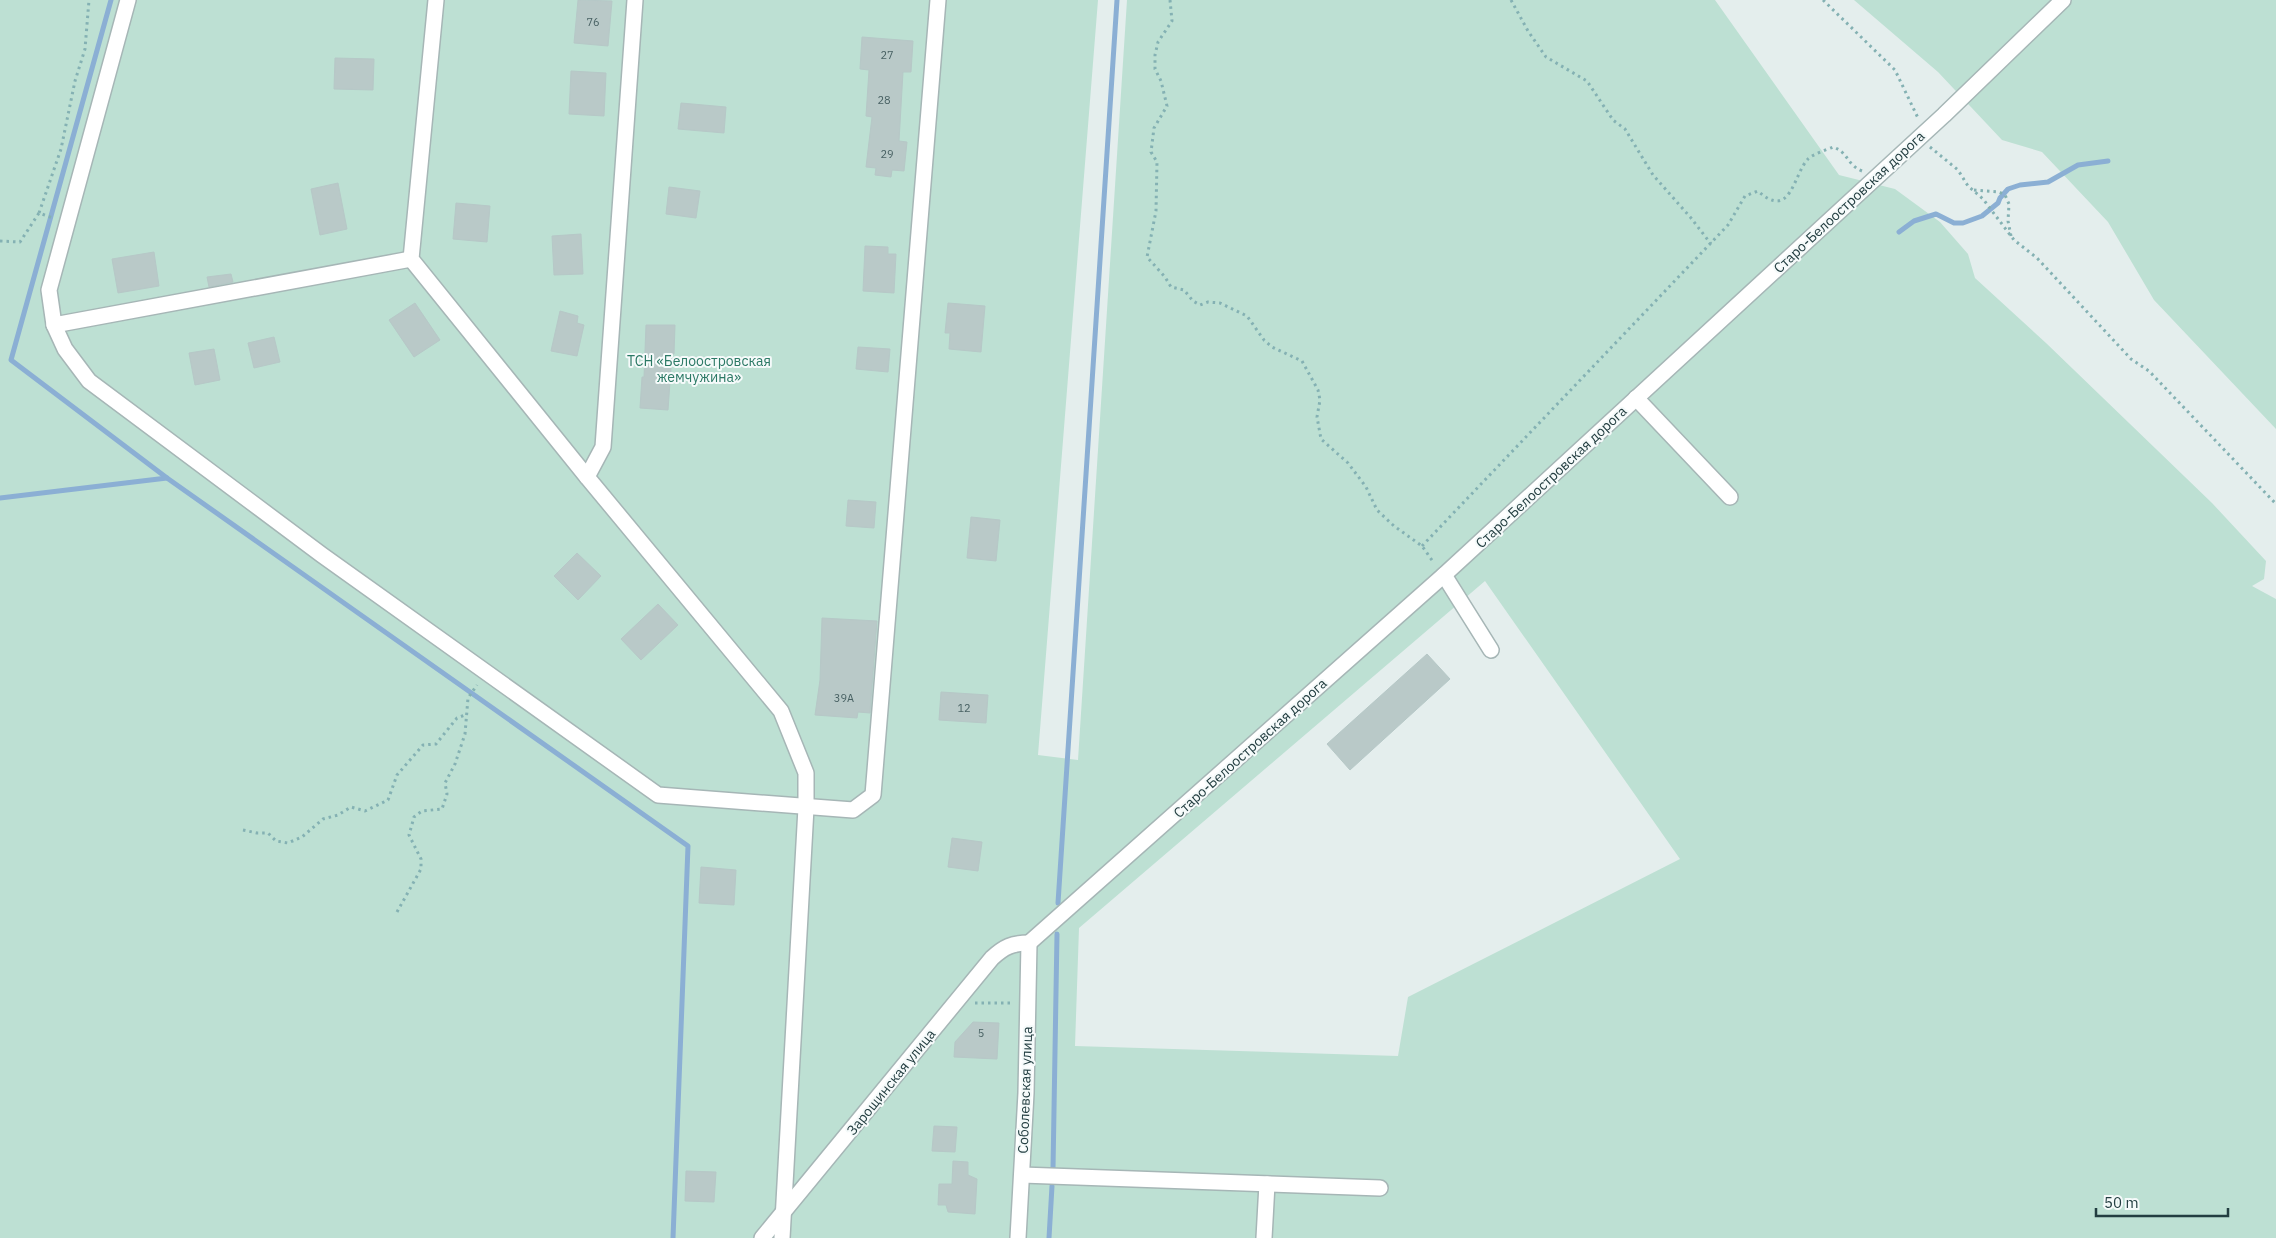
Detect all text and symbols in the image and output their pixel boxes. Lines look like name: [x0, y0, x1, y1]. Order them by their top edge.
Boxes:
house number: 76: [586, 15, 600, 29]
house number: 27: [880, 48, 894, 62]
house number: 28: [877, 93, 891, 107]
street label: Старо-Белоостровская дорога: [1770, 127, 1929, 277]
house number: 29: [880, 147, 894, 161]
park label: ТСН «Белоостровская жемчужина»: [627, 352, 771, 386]
street label: Старо-Белоостровская дорога: [1472, 402, 1631, 552]
street label: Старо-Белоостровская дорога: [1170, 674, 1331, 822]
house number: 39А: [834, 691, 854, 705]
house number: 12: [957, 701, 971, 715]
street label: Зарощинская улица: [843, 1025, 940, 1139]
house number: 5: [978, 1026, 984, 1040]
street label: Соболевская улица: [1014, 1026, 1036, 1154]
scale bar: [2096, 1186, 2228, 1218]
text: 50 m: [2104, 1193, 2139, 1212]

